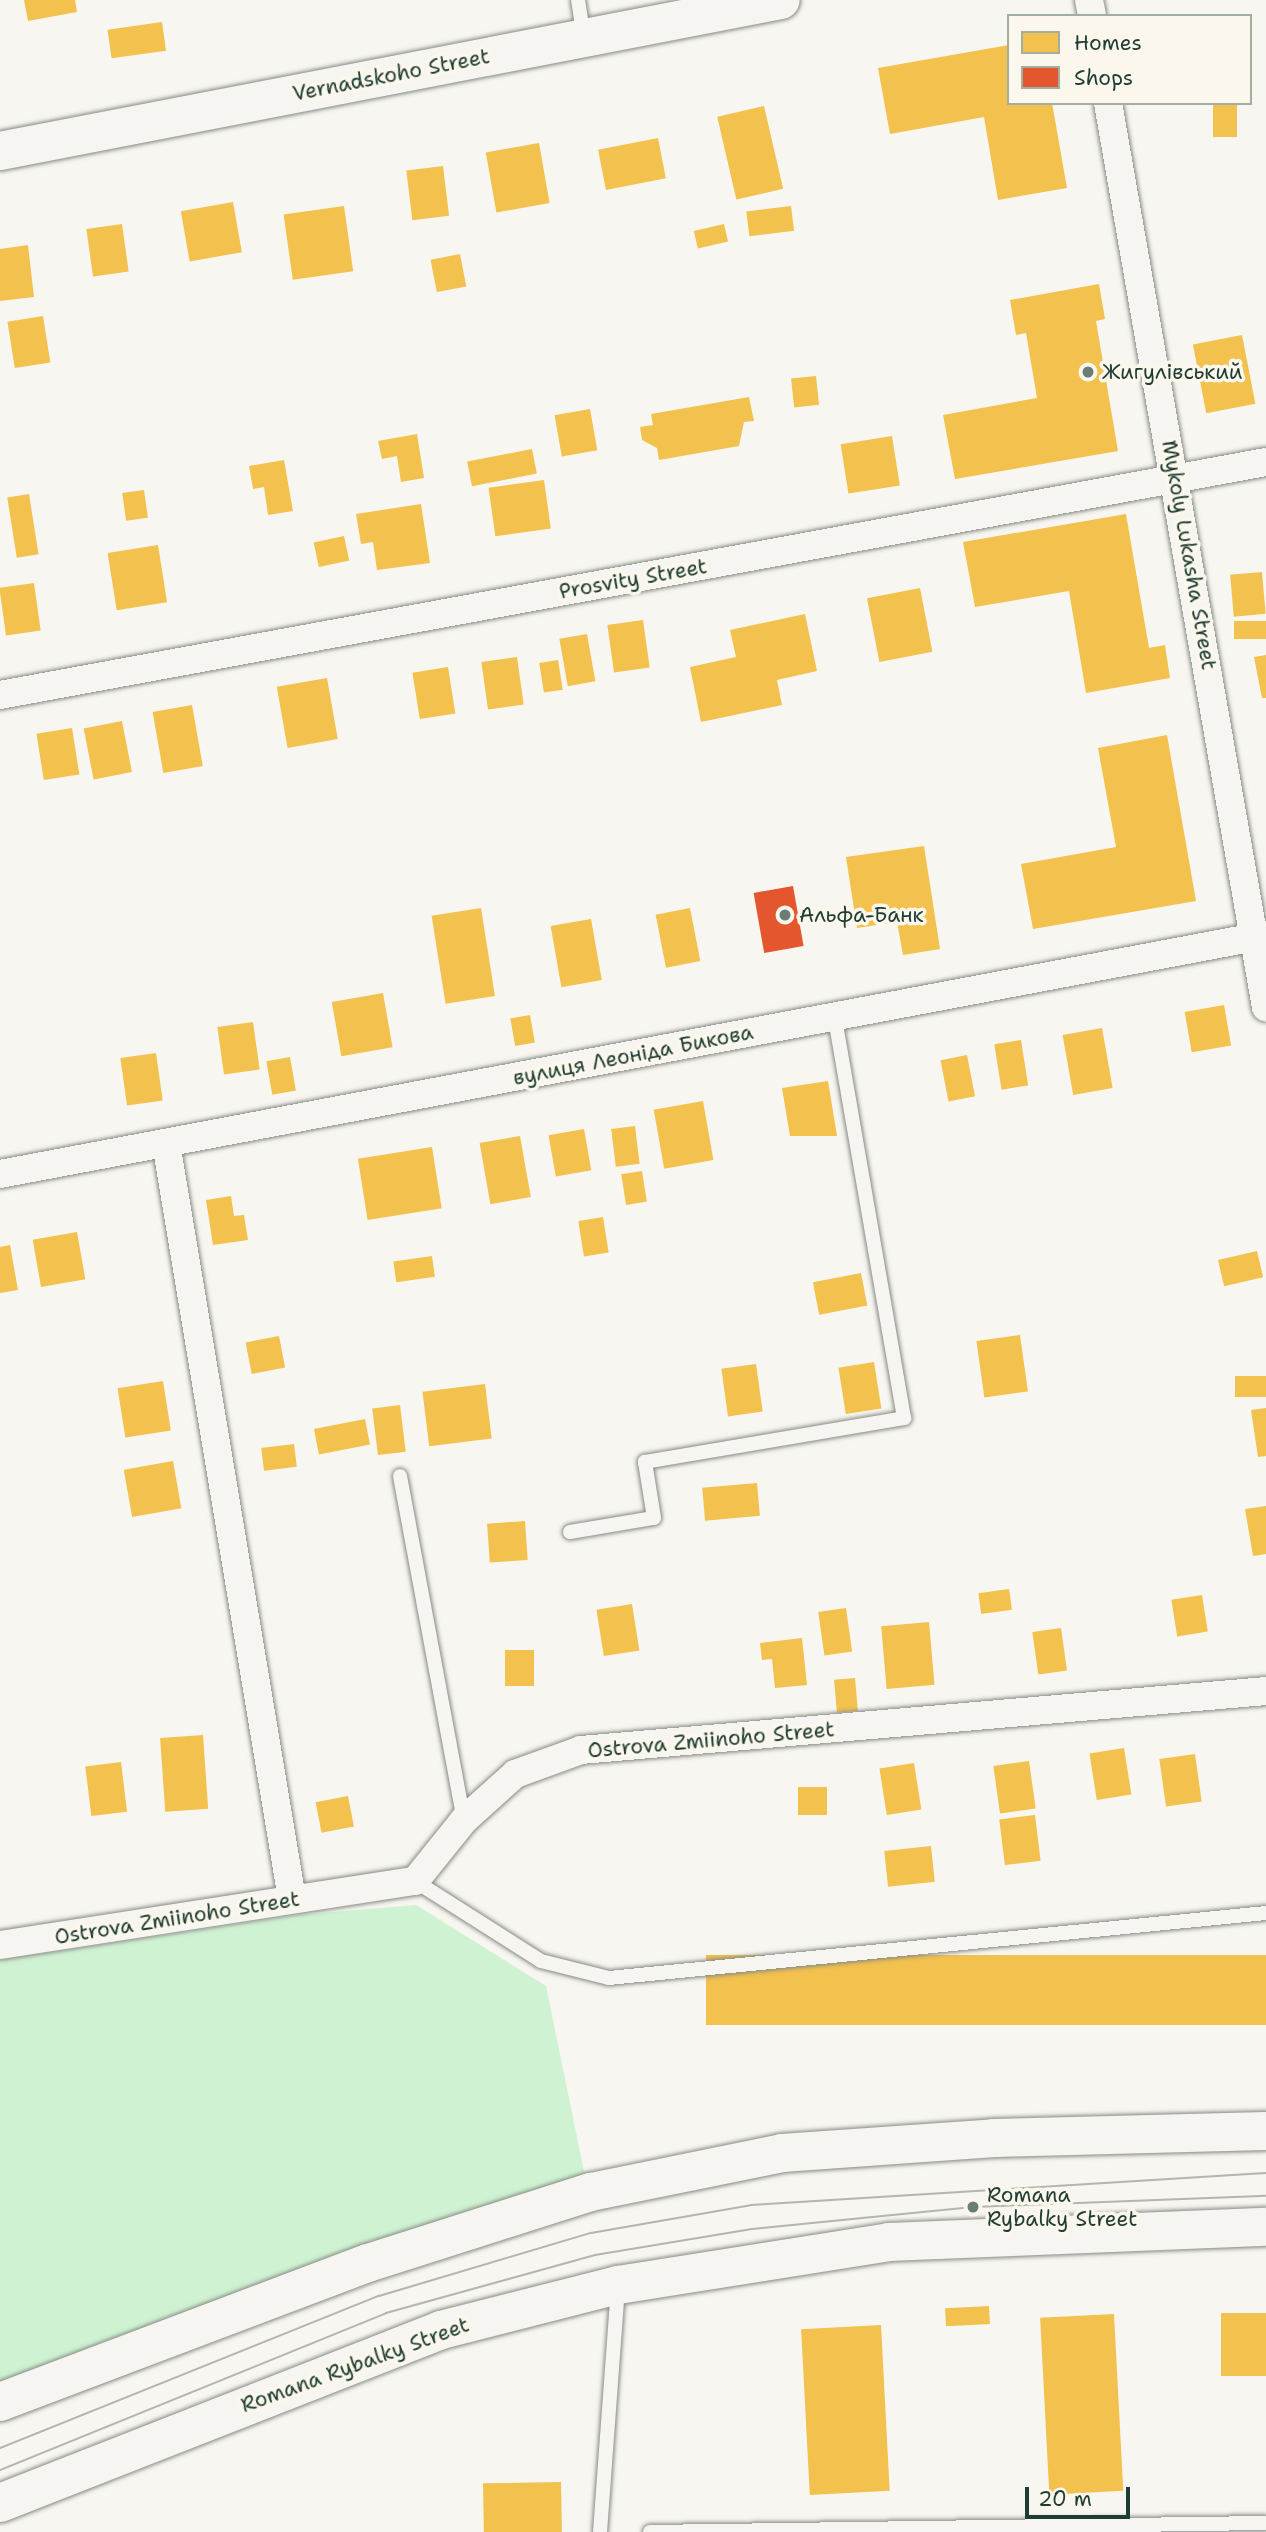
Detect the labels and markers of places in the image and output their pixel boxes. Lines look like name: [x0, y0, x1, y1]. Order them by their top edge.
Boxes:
place label: Жигулівський: [1102, 359, 1243, 385]
marker: Жигулівський: [1080, 364, 1096, 380]
place label: Альфа-Банк: [799, 902, 924, 928]
marker: Альфа-Банк: [777, 907, 793, 923]
place label: Romana Rybalky Street: [987, 2182, 1137, 2232]
marker: Romana Rybalky Street: [965, 2199, 981, 2215]

